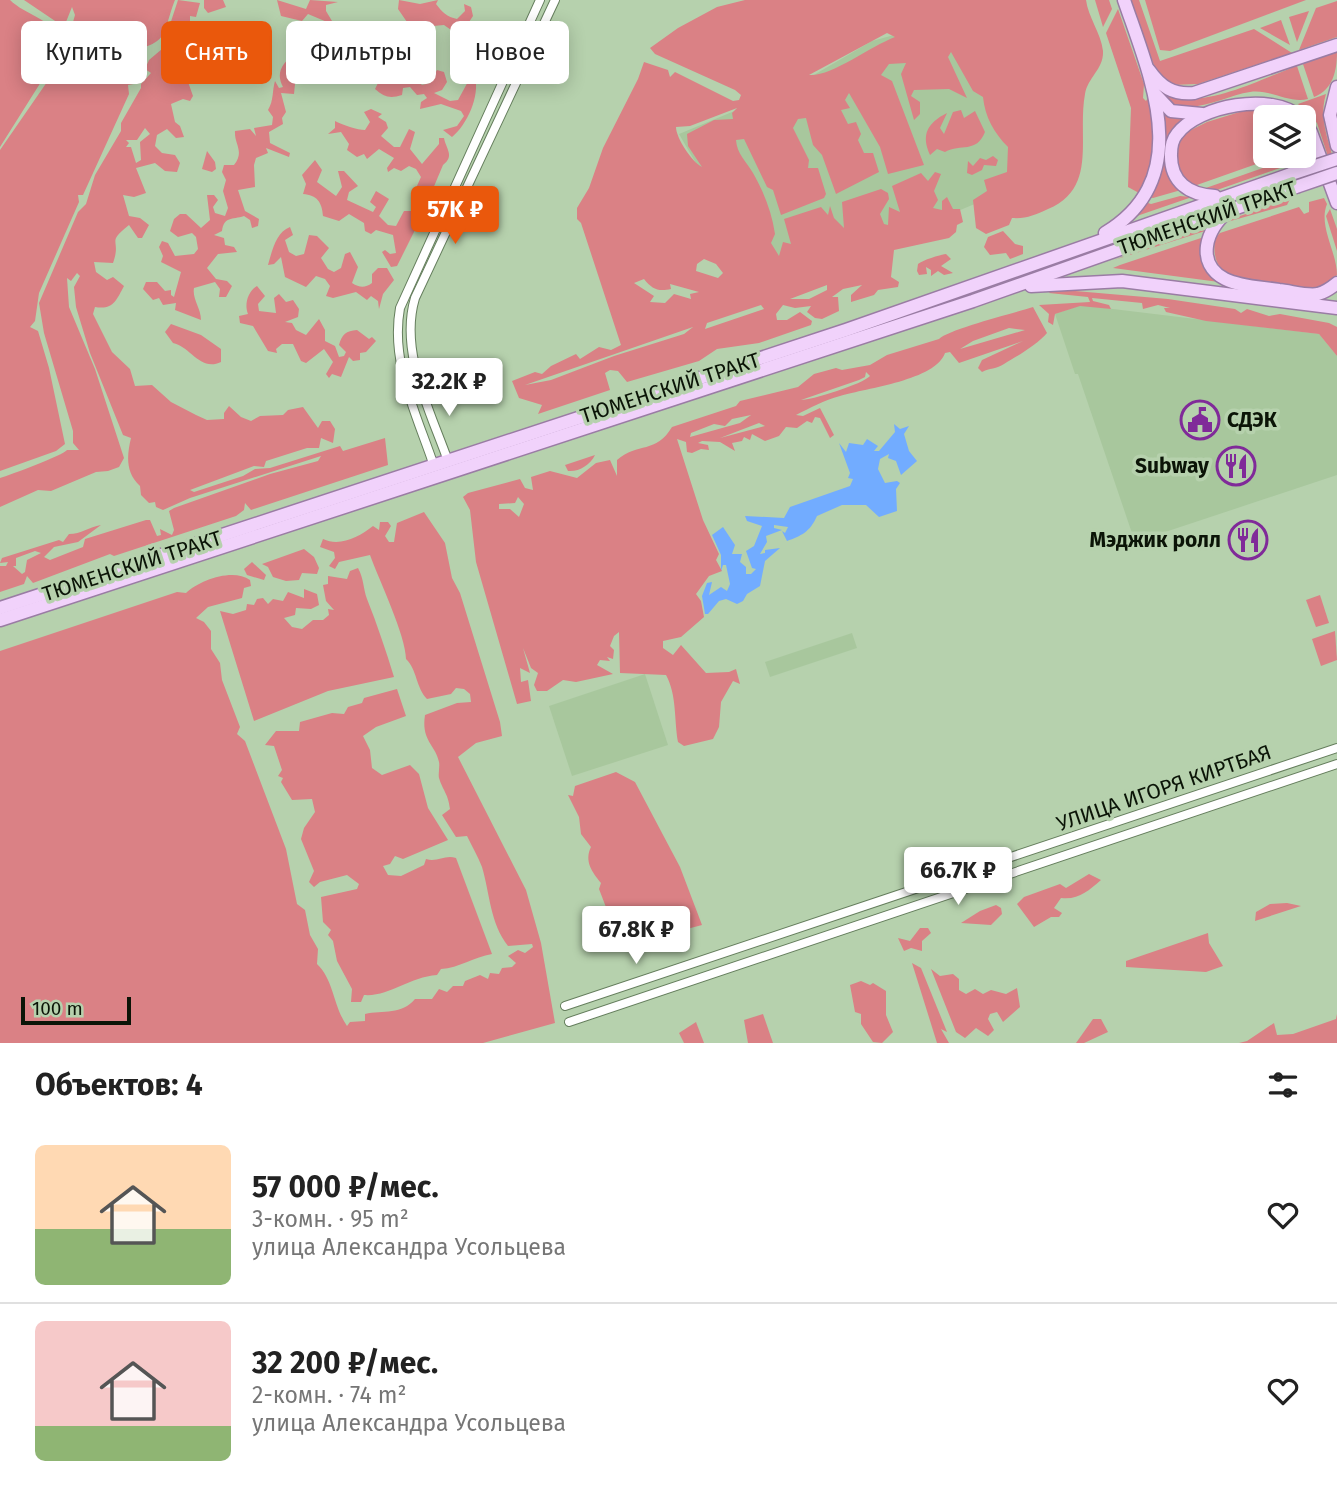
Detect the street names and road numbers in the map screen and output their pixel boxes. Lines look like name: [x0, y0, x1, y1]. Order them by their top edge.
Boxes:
street label: ТЮМЕНСКИЙ ТРАКТ: [1114, 175, 1300, 261]
street label: ТЮМЕНСКИЙ ТРАКТ: [577, 347, 763, 429]
street label: ТЮМЕНСКИЙ ТРАКТ: [39, 525, 225, 607]
street label: УЛИЦА ИГОРЯ КИРТБАЯ: [1053, 739, 1275, 837]

